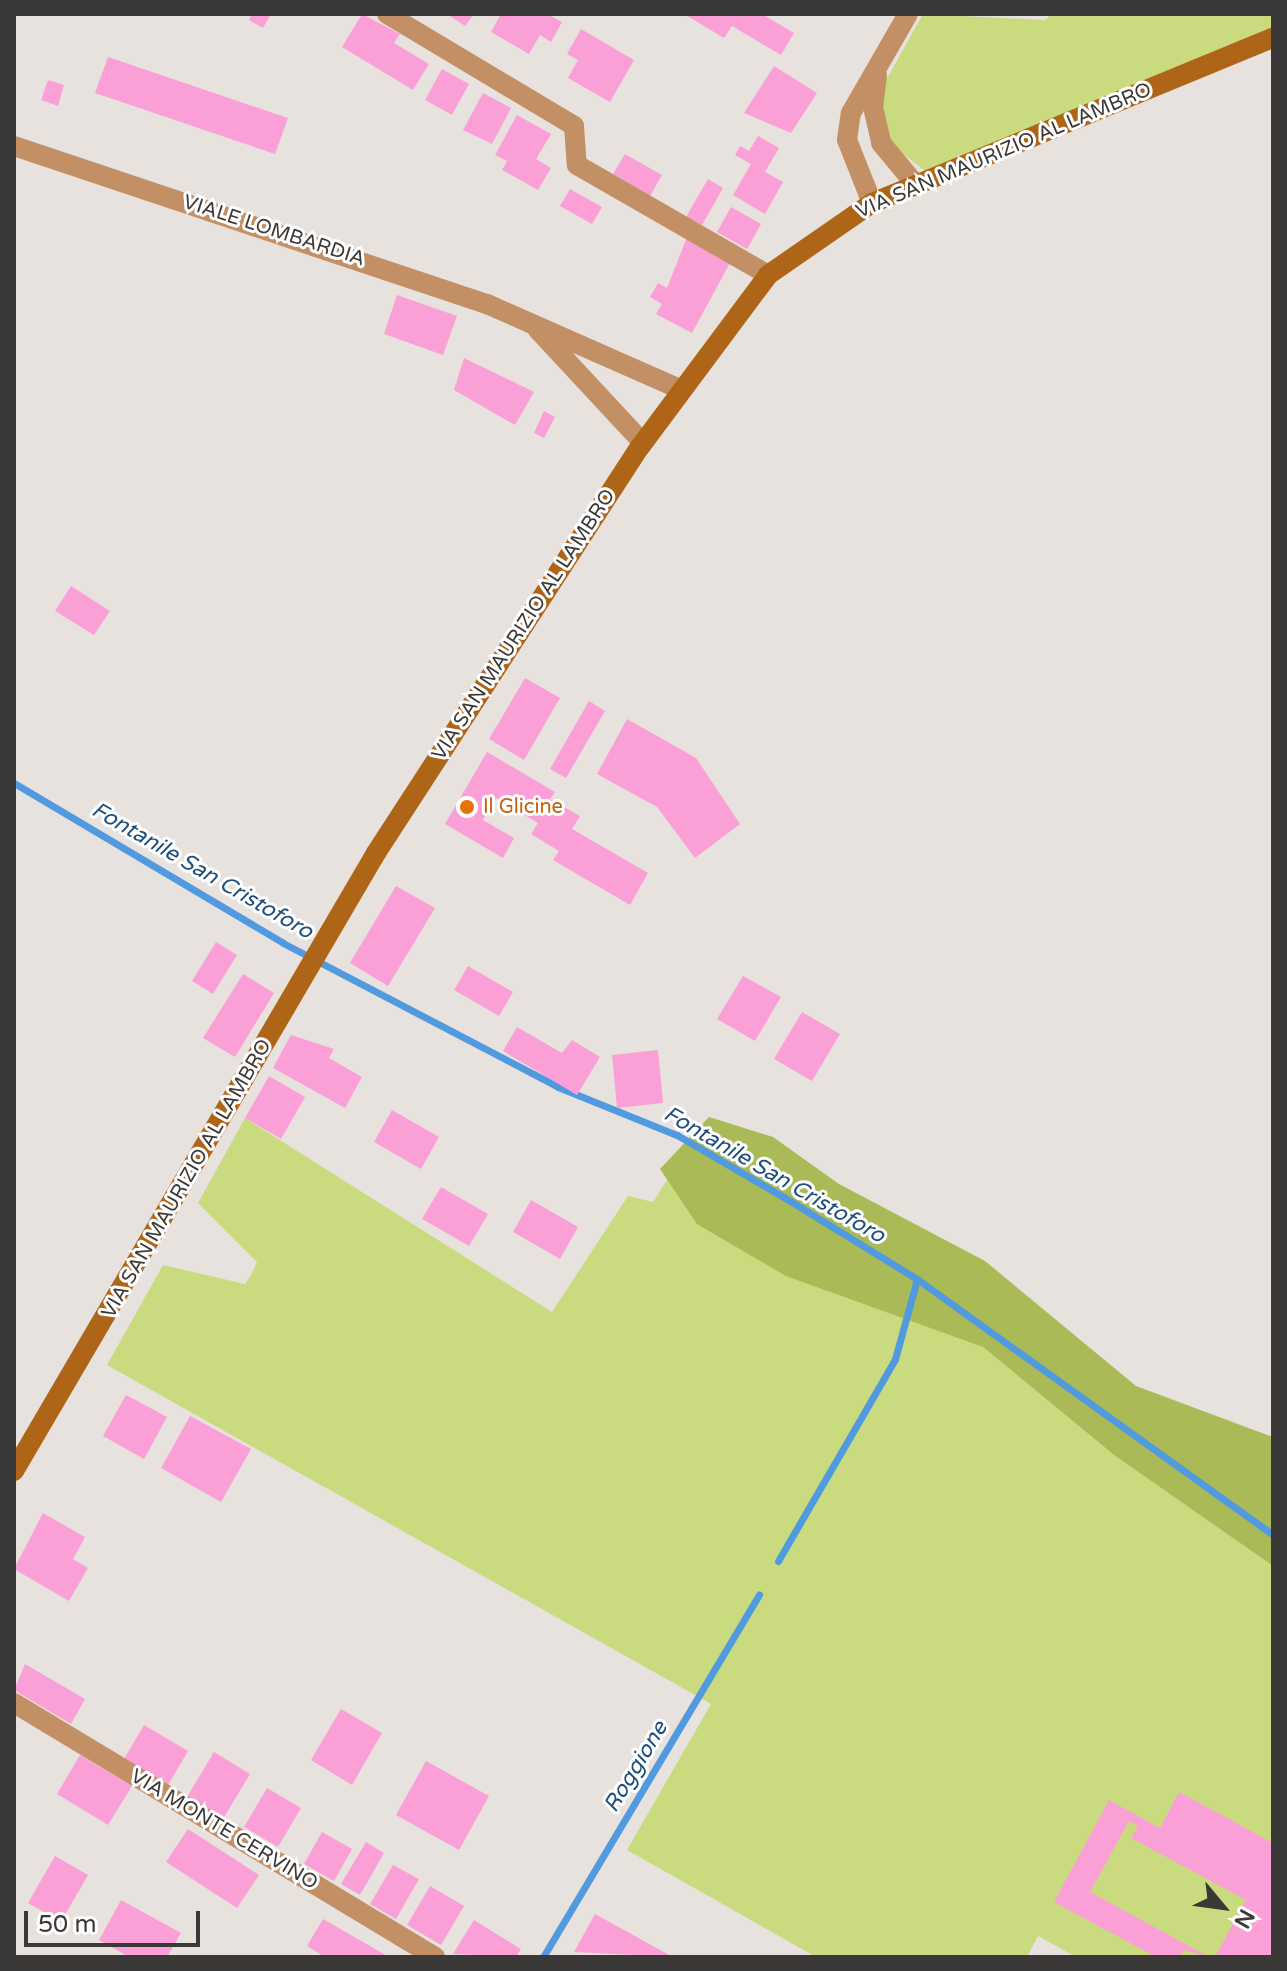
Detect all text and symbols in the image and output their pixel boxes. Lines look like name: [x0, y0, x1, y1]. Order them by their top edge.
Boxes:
street label: VIA SAN MAURIZIO AL LAMBRO: [853, 78, 1155, 224]
street label: VIALE LOMBARDIA: [180, 190, 368, 272]
street label: VIA SAN MAURIZIO AL LAMBRO: [427, 485, 621, 765]
place label: Il Glicine: [483, 795, 563, 819]
water label: Fontanile San Cristoforo: [87, 797, 317, 945]
marker: Il Glicine: [458, 798, 476, 816]
street label: VIA SAN MAURIZIO AL LAMBRO: [97, 1035, 277, 1323]
water label: Fontanile San Cristoforo: [659, 1101, 889, 1249]
water label: Roggione: [599, 1717, 673, 1817]
street label: VIA MONTE CERVINO: [126, 1765, 322, 1895]
north arrow: [1183, 1867, 1263, 1947]
scale bar: [28, 1895, 204, 1945]
text: N: [1228, 1905, 1260, 1933]
text: 50 m: [38, 1910, 96, 1939]

